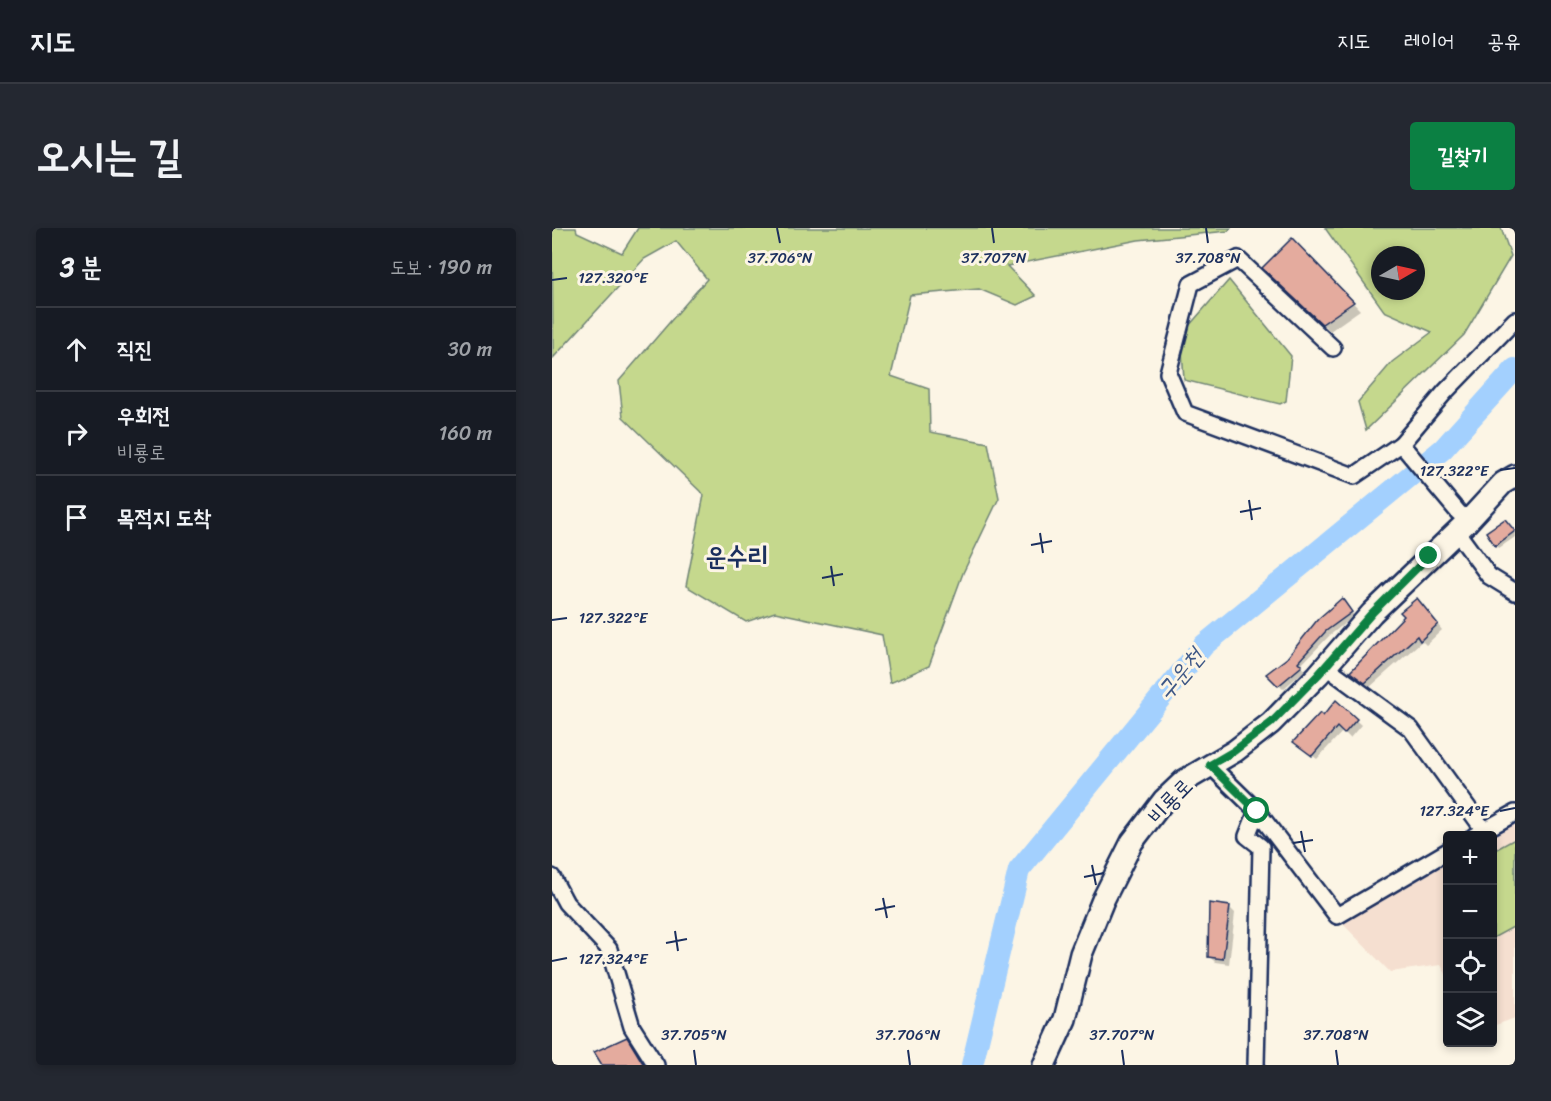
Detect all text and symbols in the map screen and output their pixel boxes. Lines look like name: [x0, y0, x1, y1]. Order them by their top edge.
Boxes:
text: 지도: [30, 17, 75, 66]
text: 지도: [1337, 22, 1371, 60]
text: 레이어: [1404, 22, 1454, 60]
text: 공유: [1487, 22, 1521, 60]
text: 오시는 길: [36, 119, 182, 193]
button: 길찾기: [1410, 122, 1515, 190]
text: 3 분: [60, 244, 102, 290]
text: 37.706°N: [748, 245, 813, 271]
text: 37.707°N: [962, 245, 1027, 271]
text: 37.708°N: [1175, 245, 1241, 271]
north arrow: [1371, 246, 1425, 300]
text: 도보 · 190 m: [390, 250, 492, 285]
text: 127.320°E: [578, 265, 649, 291]
text: 직진: [117, 330, 152, 369]
text: 30 m: [448, 332, 492, 367]
icon: ahead: [60, 333, 93, 366]
text: 우회전: [117, 396, 170, 435]
text: 160 m: [439, 416, 492, 451]
icon: right: [60, 417, 93, 450]
text: 비룡로: [117, 435, 165, 470]
text: 127.322°E: [1420, 458, 1490, 484]
text: 목적지 도착: [117, 498, 211, 537]
icon: arrive: [60, 501, 93, 534]
district label: 운수리: [706, 533, 768, 579]
route end: [1415, 542, 1441, 568]
text: 127.322°E: [579, 605, 649, 631]
water label: 구운천: [1145, 636, 1216, 710]
street label: 비룡로: [1138, 768, 1202, 834]
route start: [1243, 797, 1269, 823]
text: 127.324°E: [1419, 798, 1490, 824]
map controls: [1443, 831, 1497, 1047]
button: +: [1443, 831, 1497, 885]
button: −: [1443, 885, 1497, 939]
button: locate: [1443, 939, 1497, 993]
text: 127.324°E: [578, 946, 649, 972]
button: layers: [1443, 993, 1497, 1047]
text: 37.705°N: [661, 1022, 727, 1048]
text: 37.706°N: [876, 1022, 941, 1048]
text: 37.707°N: [1090, 1022, 1155, 1048]
text: 37.708°N: [1303, 1022, 1369, 1048]

